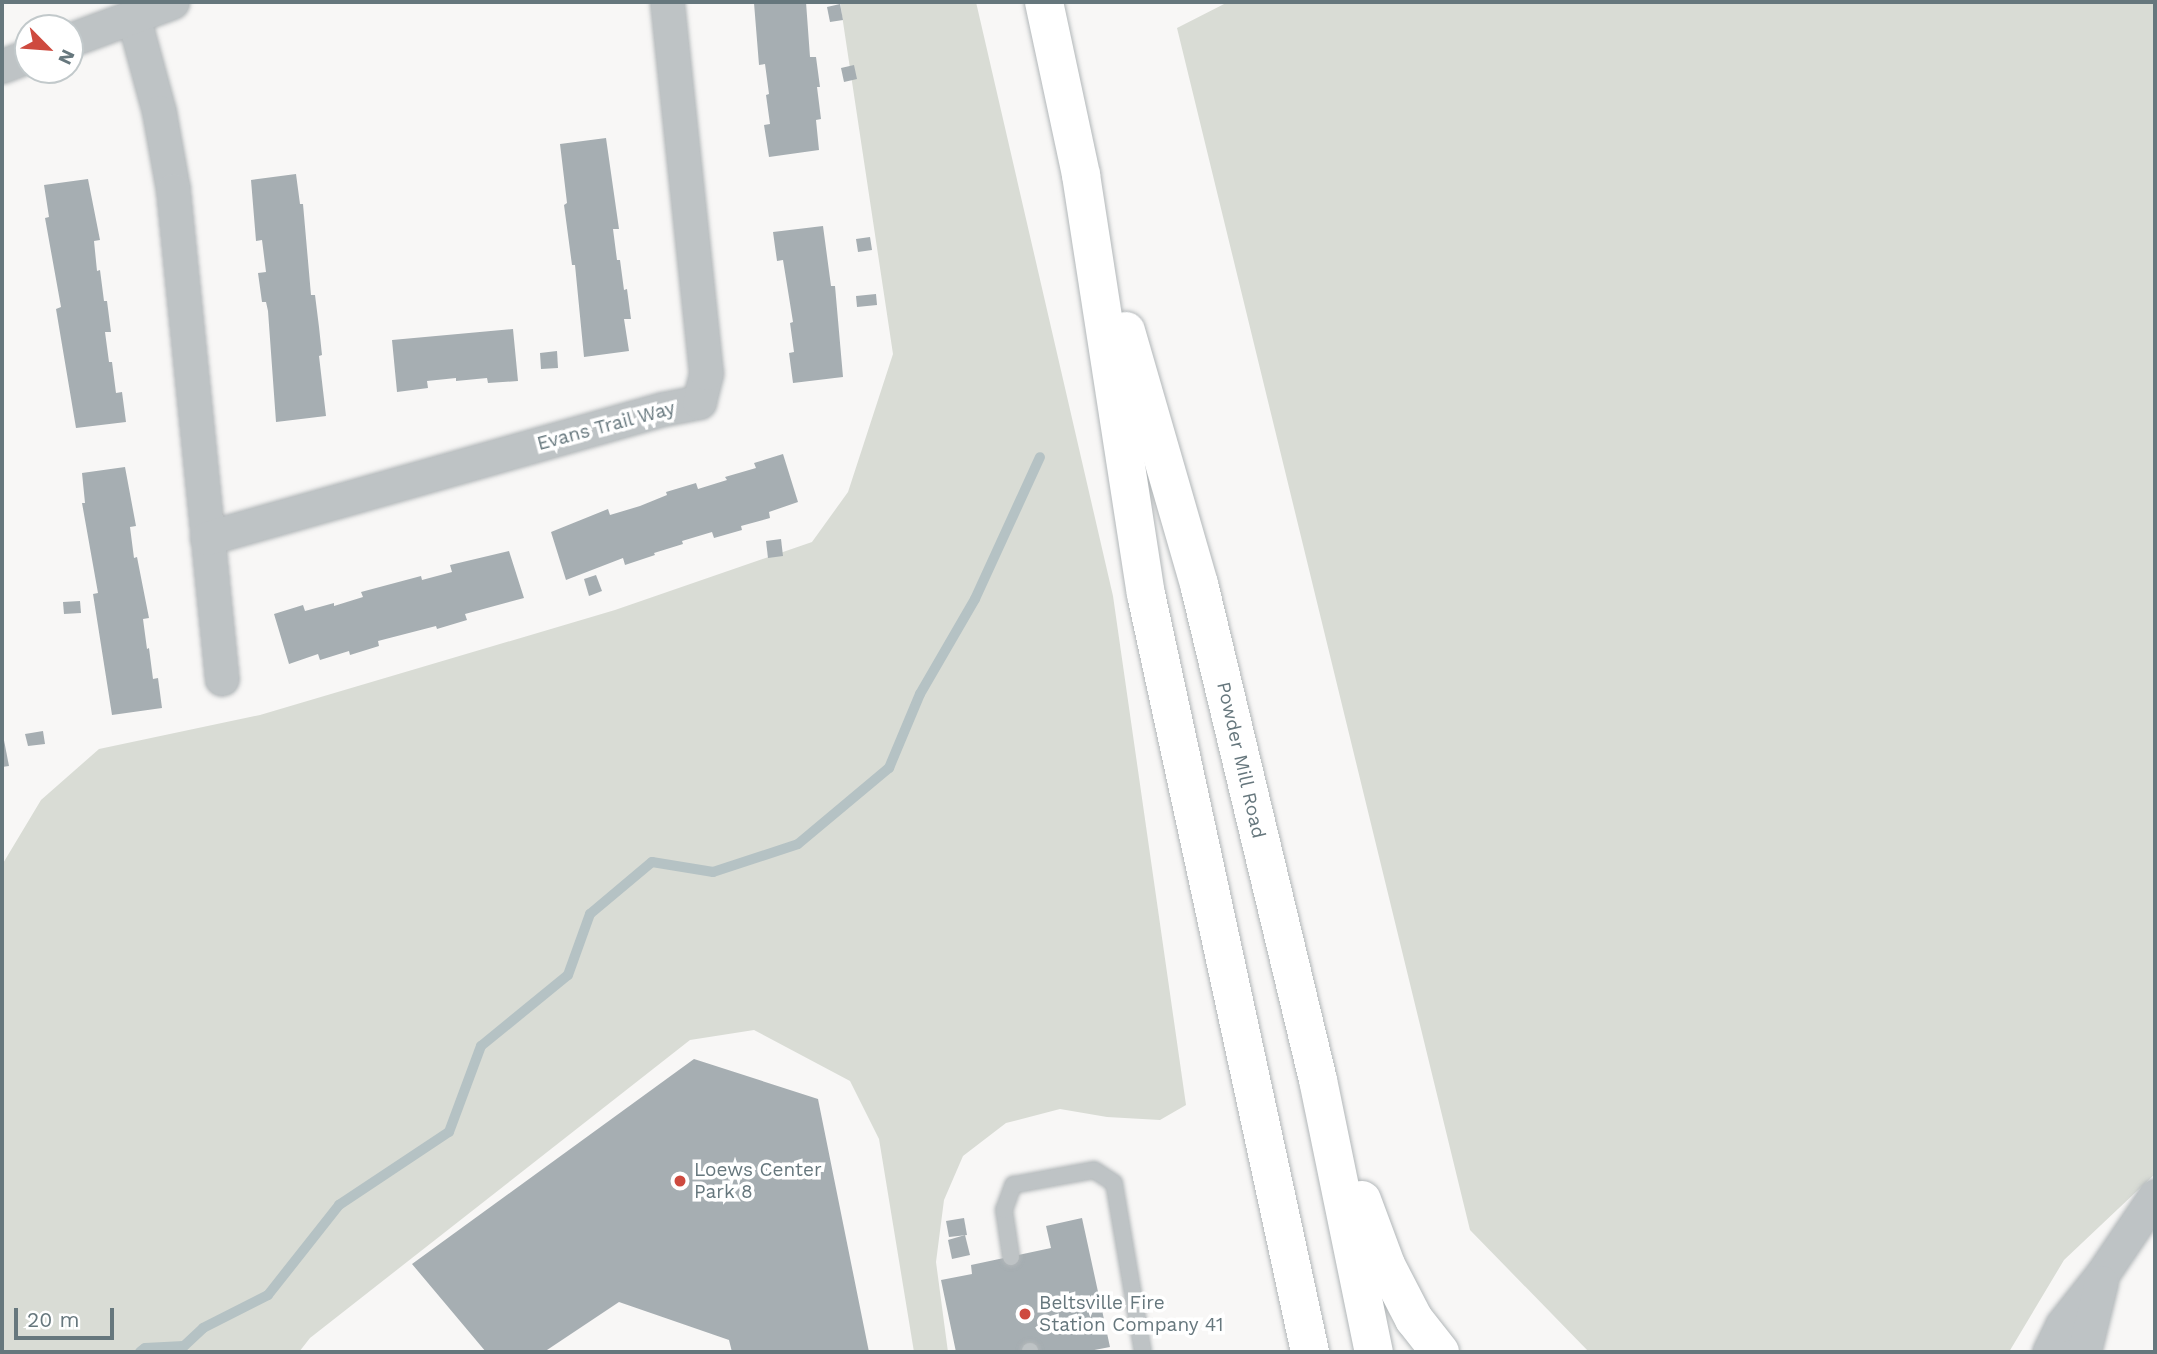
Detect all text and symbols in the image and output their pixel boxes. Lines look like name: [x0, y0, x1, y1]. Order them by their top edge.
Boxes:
north arrow: [14, 14, 84, 84]
text: N: [53, 46, 80, 68]
street label: Evans Trail Way: [534, 396, 678, 456]
street label: Powder Mill Road: [1212, 679, 1270, 841]
place label: Loews Center Park 8: [694, 1159, 822, 1203]
marker: Loews Center Park 8: [672, 1173, 688, 1189]
place label: Beltsville Fire Station Company 41: [1039, 1292, 1224, 1336]
scale bar: [18, 1294, 117, 1338]
marker: Beltsville Fire Station Company 41: [1017, 1306, 1033, 1322]
text: 20 m: [27, 1307, 79, 1332]

